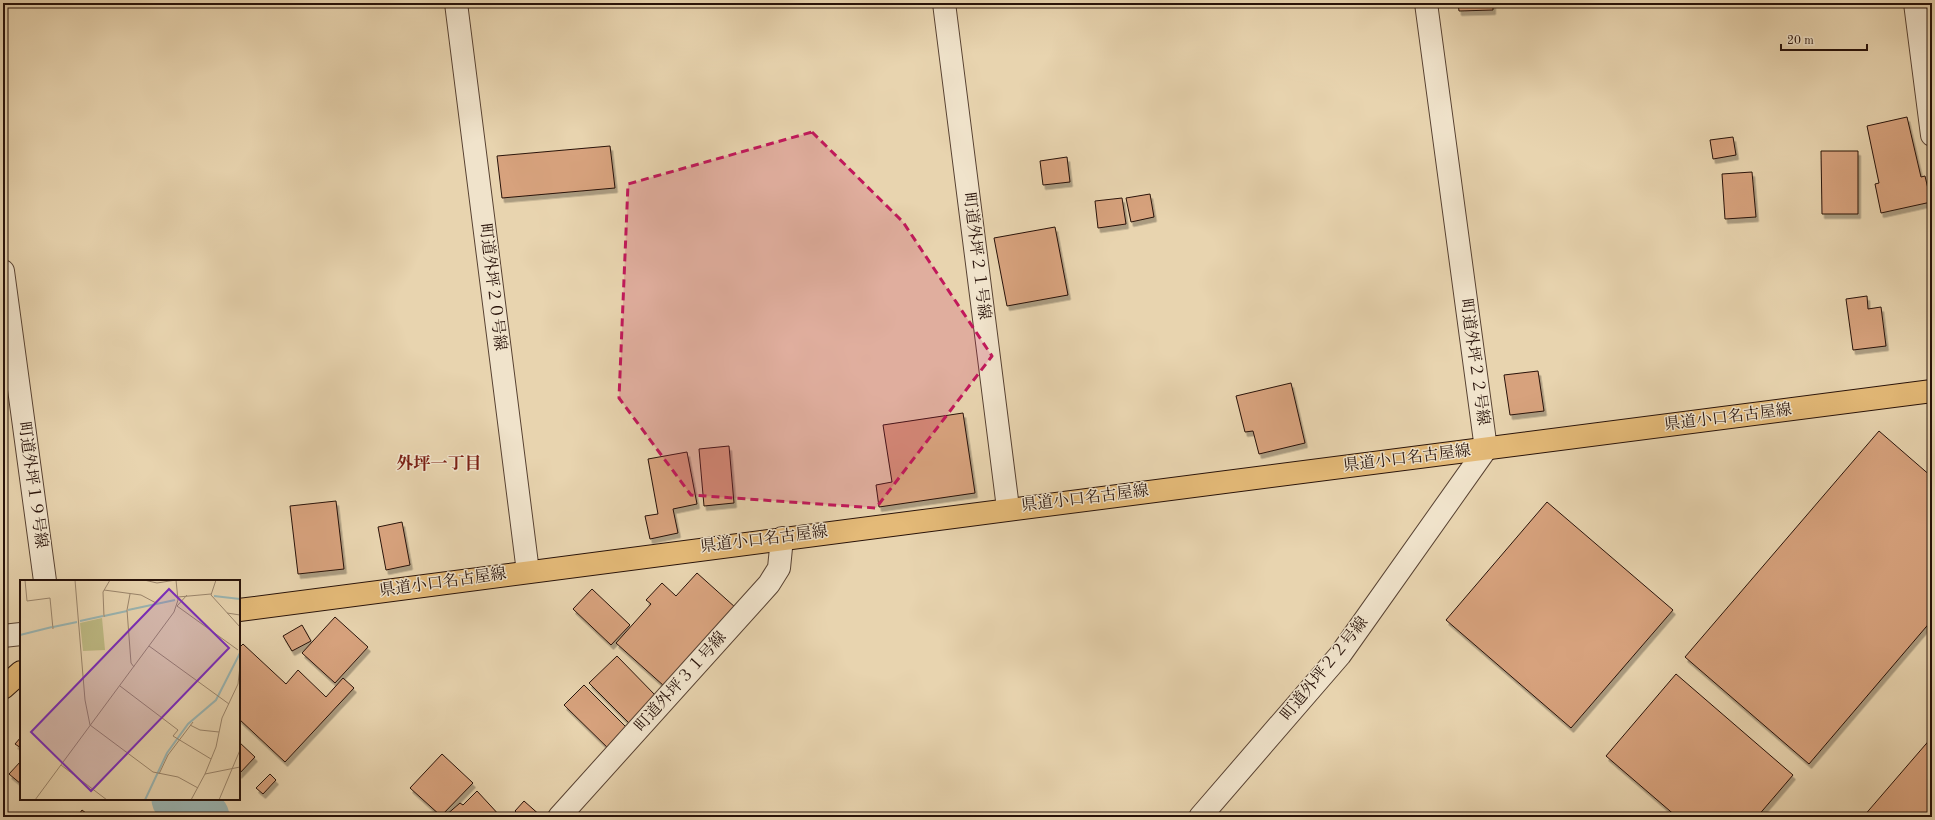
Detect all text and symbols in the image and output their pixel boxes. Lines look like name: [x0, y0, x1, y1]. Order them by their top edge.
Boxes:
scale bar: [1781, 26, 1867, 52]
text: 20 m: [1787, 35, 1814, 47]
street label: 町道外坪２１号線: [960, 191, 994, 321]
street label: 町道外坪２０号線: [476, 222, 510, 352]
street label: 町道外坪２２号線: [1457, 297, 1493, 426]
street label: 県道小口名古屋線: [1663, 400, 1793, 434]
street label: 町道外坪１９号線: [15, 420, 51, 549]
street label: 県道小口名古屋線: [1342, 441, 1472, 475]
district label: 外坪一丁目: [397, 454, 482, 473]
street label: 県道小口名古屋線: [1020, 481, 1150, 515]
street label: 県道小口名古屋線: [699, 522, 829, 556]
street label: 県道小口名古屋線: [378, 564, 507, 600]
inset map: [20, 580, 240, 800]
street label: 町道外坪２２号線: [1277, 613, 1371, 724]
street label: 町道外坪３１号線: [631, 628, 730, 735]

